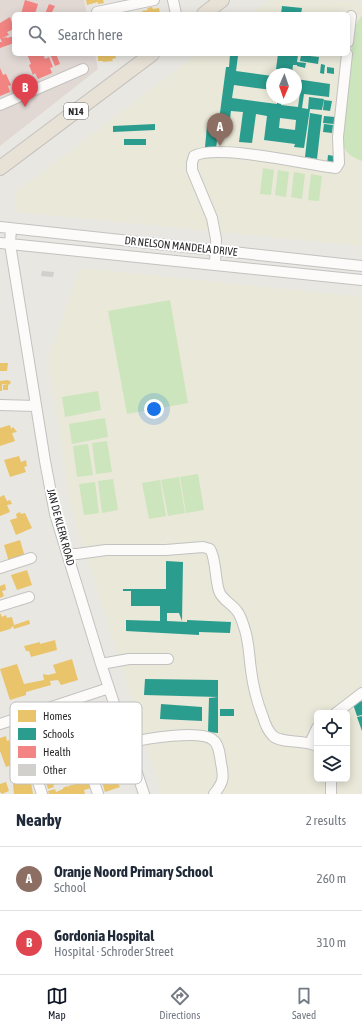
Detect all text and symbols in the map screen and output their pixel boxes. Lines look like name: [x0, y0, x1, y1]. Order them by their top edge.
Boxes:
search box: [12, 12, 350, 56]
icon: search: [26, 23, 48, 45]
text: Search here: [58, 26, 123, 43]
north arrow: [266, 68, 302, 104]
pin: B: [12, 74, 38, 107]
road number: N14: [64, 103, 88, 119]
pin: A: [207, 113, 233, 146]
street label: DR NELSON MANDELA DRIVE: [124, 234, 238, 258]
your location: [144, 399, 164, 419]
street label: JAN DE KLERK ROAD: [45, 487, 77, 567]
legend: [10, 702, 142, 784]
text: Homes: [43, 710, 71, 722]
map controls: [314, 710, 350, 782]
button: locate: [314, 710, 350, 746]
text: Schools: [43, 728, 74, 740]
text: Health: [43, 746, 71, 758]
button: layers: [314, 746, 350, 782]
text: Other: [43, 764, 67, 776]
text: Nearby: [16, 810, 62, 830]
text: 2 results: [306, 813, 346, 828]
text: Oranje Noord Primary School: [54, 863, 213, 880]
text: A: [26, 871, 32, 886]
text: 260 m: [317, 871, 346, 886]
text: School: [54, 880, 86, 895]
text: Gordonia Hospital: [54, 927, 154, 944]
text: B: [26, 935, 32, 950]
text: 310 m: [317, 935, 346, 950]
text: Hospital · Schroder Street: [54, 944, 174, 959]
tab: Map: [46, 985, 68, 1021]
tab: Directions: [159, 985, 200, 1021]
tab: Saved: [292, 985, 316, 1021]

